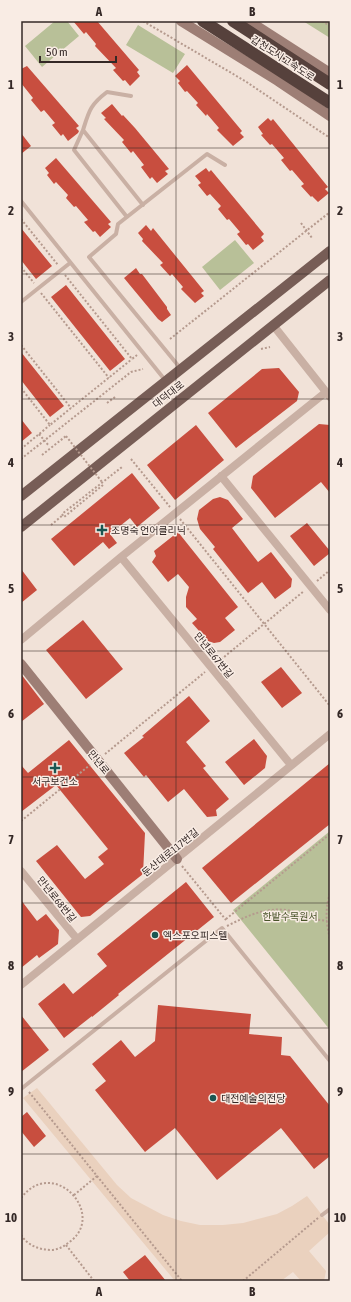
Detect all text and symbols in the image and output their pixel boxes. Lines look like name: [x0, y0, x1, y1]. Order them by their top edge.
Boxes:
text: A: [95, 4, 103, 19]
text: B: [249, 4, 256, 19]
street label: 갑천도시고속도로: [249, 34, 317, 83]
scale bar: [40, 38, 116, 64]
text: 50 m: [46, 45, 68, 59]
text: 1: [8, 77, 14, 92]
text: 1: [337, 77, 343, 92]
text: 2: [8, 203, 14, 218]
text: 2: [337, 203, 343, 218]
text: 3: [8, 329, 14, 344]
text: 3: [337, 329, 343, 344]
street label: 대덕대로: [150, 379, 186, 410]
text: 4: [7, 455, 14, 470]
text: 4: [336, 455, 343, 470]
marker: 조명숙 언어클리닉: [96, 524, 108, 536]
place label: 조명숙 언어클리닉: [111, 525, 186, 536]
text: 5: [8, 581, 14, 596]
text: 5: [337, 581, 343, 596]
street label: 만년로67번길: [192, 630, 235, 680]
text: 6: [8, 706, 14, 721]
text: 6: [337, 706, 343, 721]
street label: 만년로: [86, 748, 112, 777]
marker: 서구보건소: [49, 762, 61, 774]
place label: 서구보건소: [32, 776, 78, 787]
street label: 둔산대로117번길: [140, 826, 201, 878]
text: 7: [8, 832, 14, 847]
text: 7: [337, 832, 343, 847]
street label: 만년로68번길: [35, 874, 78, 924]
park label: 한밭수목원서: [262, 911, 318, 922]
marker: 엑스포오피스텔: [150, 930, 160, 940]
place label: 엑스포오피스텔: [163, 930, 227, 941]
text: 8: [8, 958, 14, 973]
text: 8: [337, 958, 343, 973]
text: 9: [8, 1084, 14, 1099]
text: 9: [337, 1084, 343, 1099]
marker: 대전예술의전당: [208, 1093, 218, 1103]
place label: 대전예술의전당: [221, 1093, 285, 1104]
text: 10: [5, 1210, 17, 1225]
text: 10: [334, 1210, 346, 1225]
text: A: [95, 1284, 103, 1299]
text: B: [249, 1284, 256, 1299]

